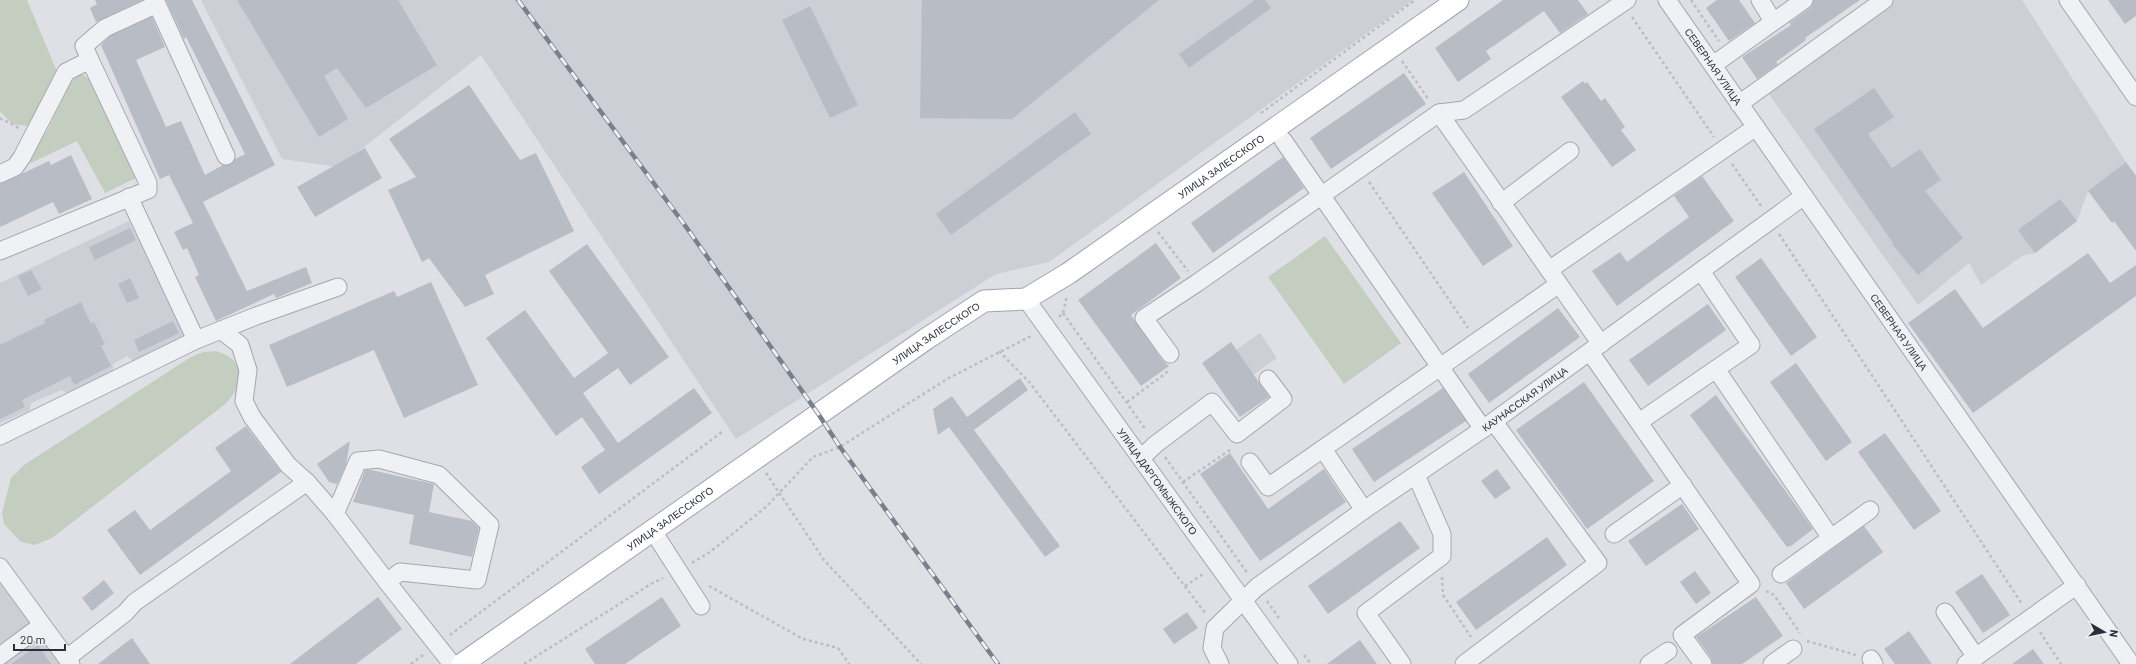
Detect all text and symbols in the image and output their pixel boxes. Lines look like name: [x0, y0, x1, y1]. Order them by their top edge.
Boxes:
street label: СЕВЕРНАЯ УЛИЦА: [1682, 26, 1745, 107]
street label: УЛИЦА ЗАЛЕССКОГО: [1176, 132, 1267, 201]
street label: СЕВЕРНАЯ УЛИЦА: [1868, 291, 1930, 373]
street label: УЛИЦА ЗАЛЕССКОГО: [890, 299, 982, 367]
street label: КАУНАССКАЯ УЛИЦА: [1480, 364, 1570, 434]
street label: УЛИЦА ДАРГОМЫЖСКОГО: [1115, 426, 1200, 537]
street label: УЛИЦА ЗАЛЕССКОГО: [625, 484, 716, 553]
north arrow: [2084, 612, 2124, 652]
scale bar: [14, 626, 65, 652]
text: N: [2107, 629, 2121, 638]
text: 20 m: [20, 632, 46, 646]

